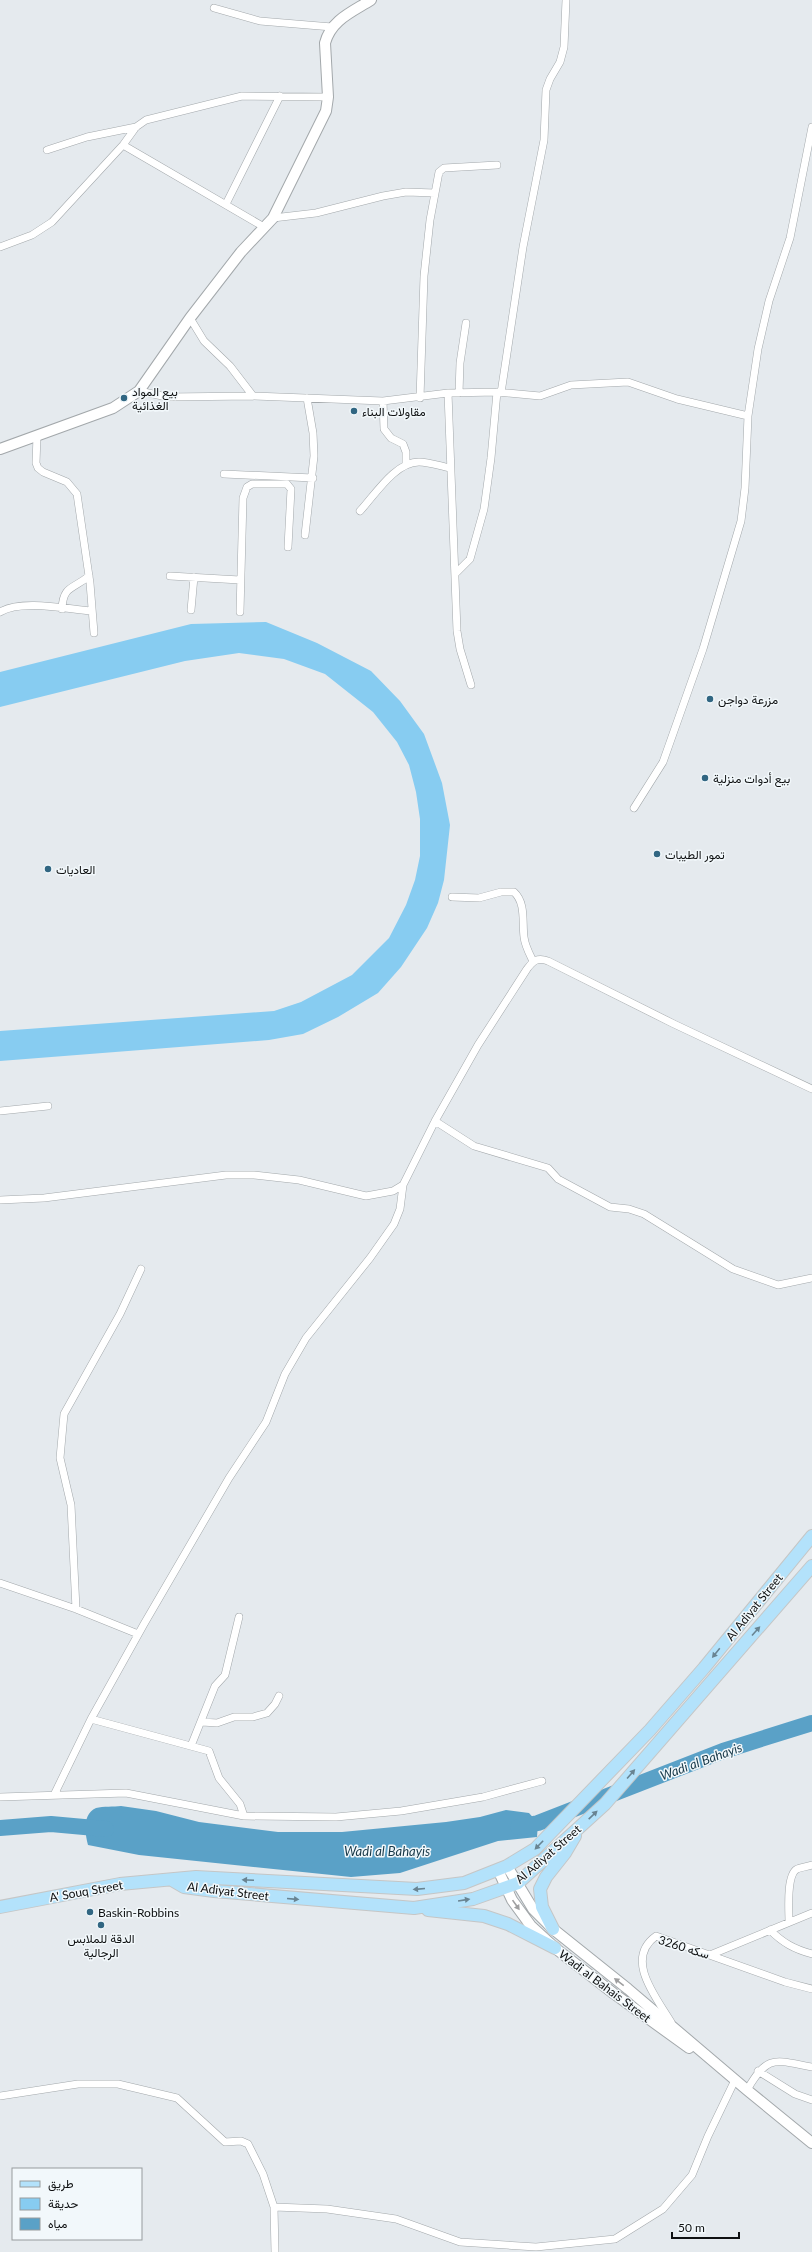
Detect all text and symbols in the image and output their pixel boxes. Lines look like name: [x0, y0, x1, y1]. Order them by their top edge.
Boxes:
place label: بيع المواد الغذائية: [132, 384, 178, 413]
marker: بيع المواد الغذائية: [119, 393, 129, 403]
place label: مقاولات البناء: [362, 404, 426, 420]
marker: مقاولات البناء: [349, 406, 359, 416]
place label: مزرعة دواجن: [718, 692, 778, 708]
marker: مزرعة دواجن: [705, 694, 715, 704]
place label: بيع أدوات منزلية: [713, 771, 790, 788]
marker: بيع أدوات منزلية: [700, 773, 710, 783]
place label: تمور الطيبات: [665, 847, 725, 863]
marker: تمور الطيبات: [652, 849, 662, 859]
place label: العاديات: [56, 862, 95, 877]
marker: العاديات: [43, 864, 53, 874]
street label: Al Adiyat Street: [722, 1570, 786, 1644]
one-way arrow: [751, 1627, 760, 1636]
one-way arrow: [712, 1648, 721, 1659]
water label: Wadi al Bahayis: [658, 1739, 744, 1783]
one-way arrow: [626, 1769, 635, 1780]
one-way arrow: [588, 1810, 598, 1820]
street label: Al Adiyat Street: [512, 1821, 584, 1887]
one-way arrow: [534, 1840, 544, 1850]
water label: Wadi al Bahayis: [344, 1843, 430, 1859]
one-way arrow: [242, 1876, 254, 1883]
street label: A' Souq Street: [48, 1877, 125, 1905]
street label: Al Adiyat Street: [186, 1879, 270, 1904]
one-way arrow: [413, 1885, 426, 1892]
one-way arrow: [287, 1895, 299, 1902]
one-way arrow: [458, 1897, 470, 1903]
one-way arrow: [512, 1900, 520, 1910]
place label: Baskin-Robbins: [98, 1905, 179, 1920]
marker: Baskin-Robbins: [85, 1907, 95, 1917]
marker: الدقة للملابس الرجالية: [96, 1920, 106, 1930]
place label: الدقة للملابس الرجالية: [67, 1931, 135, 1961]
street label: سكه 3260: [657, 1932, 711, 1962]
street label: Wadi al Bahais Street: [556, 1947, 655, 2026]
one-way arrow: [614, 1978, 625, 1986]
legend: [12, 2168, 142, 2240]
text: طريق: [48, 2176, 74, 2192]
text: حديقة: [48, 2196, 78, 2211]
scale bar: [672, 2214, 739, 2240]
text: مياه: [48, 2216, 67, 2231]
text: 50 m: [678, 2220, 705, 2235]

